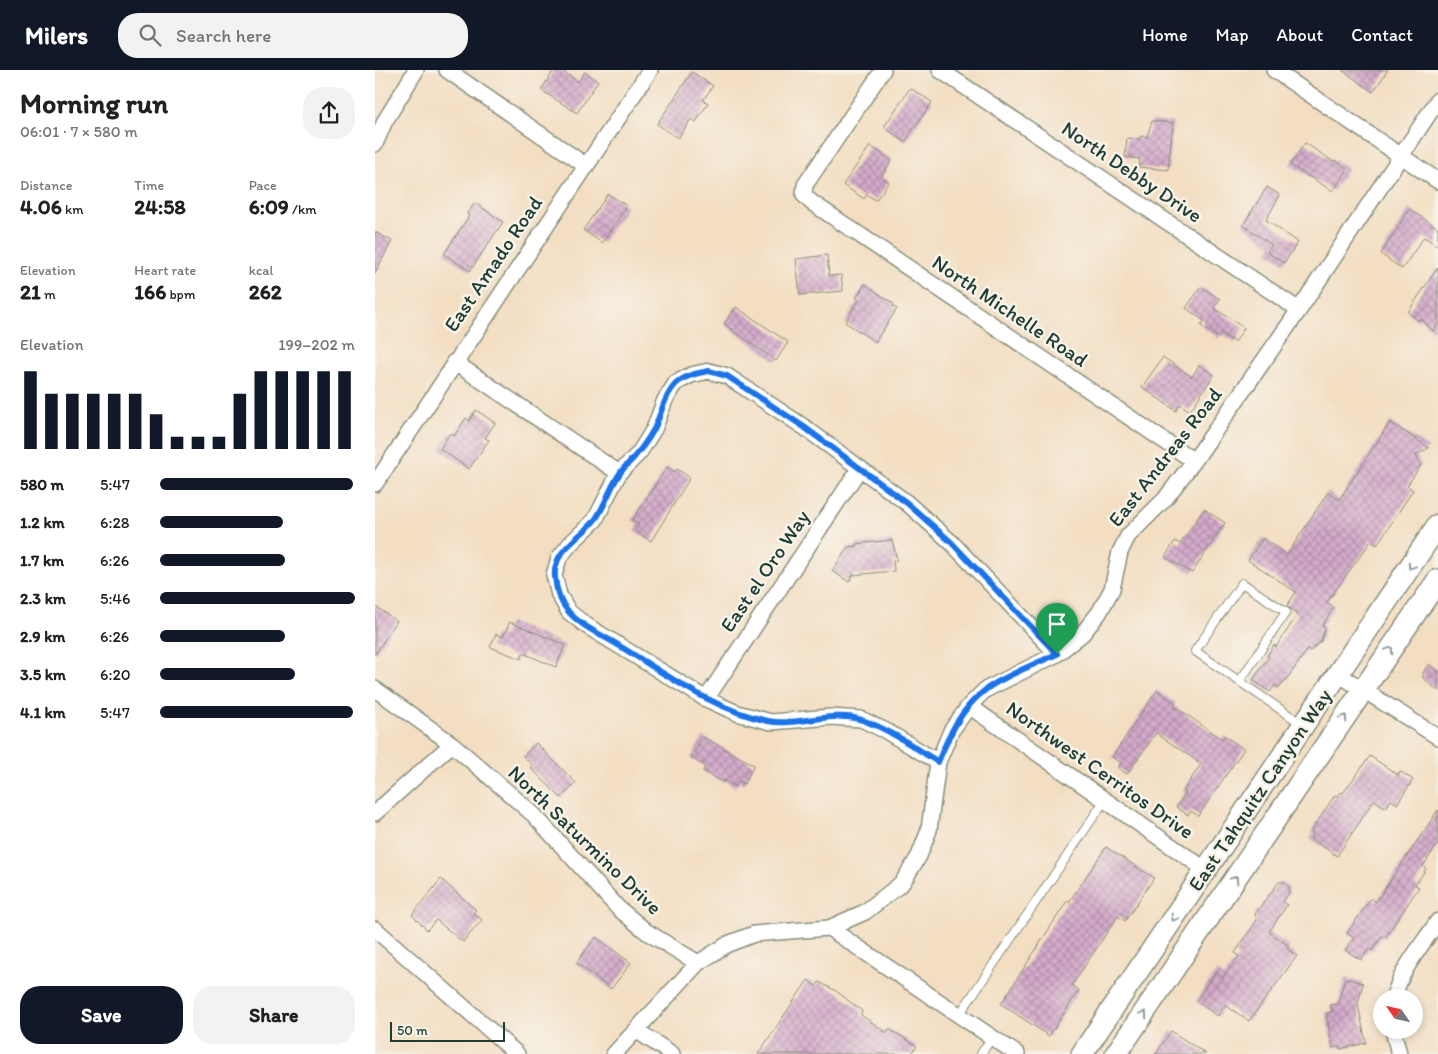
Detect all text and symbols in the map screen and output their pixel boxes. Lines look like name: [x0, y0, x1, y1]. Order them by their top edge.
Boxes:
search box: [118, 13, 468, 58]
text: Milers: [25, 21, 88, 50]
icon: search: [136, 21, 164, 49]
text: Search here: [176, 24, 271, 47]
text: Home: [1142, 24, 1188, 46]
text: Map: [1216, 24, 1249, 46]
text: About: [1277, 24, 1323, 46]
text: Contact: [1351, 24, 1413, 46]
text: Morning run: [20, 86, 168, 120]
button: share: [303, 87, 355, 139]
street label: North Debby Drive: [1057, 115, 1207, 228]
text: 06:01 · 7 × 580 m: [20, 122, 138, 141]
text: Distance: [20, 177, 72, 194]
text: Time: [134, 177, 164, 194]
text: Pace: [249, 177, 277, 194]
street label: East Amado Road: [438, 191, 547, 336]
text: 4.06: [20, 194, 62, 219]
text: 24:58: [134, 194, 186, 219]
text: 6:09: [249, 194, 289, 219]
text: km: [62, 201, 84, 218]
text: /km: [289, 201, 316, 218]
street label: North Michelle Road: [928, 249, 1093, 372]
text: Elevation: [20, 262, 76, 279]
text: Heart rate: [134, 262, 196, 279]
text: kcal: [249, 262, 274, 279]
text: 21: [20, 279, 41, 304]
text: 166: [134, 279, 166, 304]
text: 262: [249, 279, 282, 304]
text: m: [41, 286, 56, 303]
text: bpm: [166, 286, 195, 303]
text: Elevation: [20, 335, 84, 354]
text: 199–202 m: [278, 335, 355, 354]
street label: East Andreas Road: [1103, 382, 1227, 531]
text: 580 m: [20, 475, 64, 494]
text: 5:47: [100, 475, 130, 494]
street label: East el Oro Way: [715, 505, 815, 637]
text: 1.2 km: [20, 513, 65, 532]
text: 6:28: [100, 513, 130, 532]
text: 1.7 km: [20, 551, 64, 570]
text: 6:26: [100, 551, 129, 570]
one-way arrow: [1408, 560, 1417, 570]
text: 2.3 km: [20, 589, 66, 608]
text: 5:46: [100, 589, 130, 608]
pin: [1036, 603, 1078, 654]
icon: arrive: [1043, 610, 1071, 638]
text: 2.9 km: [20, 627, 65, 646]
text: 6:26: [100, 627, 129, 646]
one-way arrow: [1384, 646, 1393, 656]
text: 3.5 km: [20, 665, 66, 684]
text: 6:20: [100, 665, 131, 684]
street label: East Tahquitz Canyon Way: [1183, 684, 1337, 896]
street label: Northwest Cerritos Drive: [1002, 695, 1199, 844]
text: 4.1 km: [20, 703, 66, 722]
text: 5:47: [100, 703, 130, 722]
one-way arrow: [1338, 714, 1347, 724]
street label: North Saturmino Drive: [503, 760, 667, 919]
one-way arrow: [1229, 875, 1238, 885]
one-way arrow: [1171, 912, 1180, 922]
button: Save: [20, 986, 183, 1044]
button: Share: [193, 986, 355, 1044]
north arrow: [1373, 989, 1423, 1039]
map controls: [1373, 989, 1423, 1039]
one-way arrow: [1137, 1010, 1147, 1019]
scale bar: [390, 1019, 505, 1042]
text: 50 m: [397, 1022, 428, 1039]

